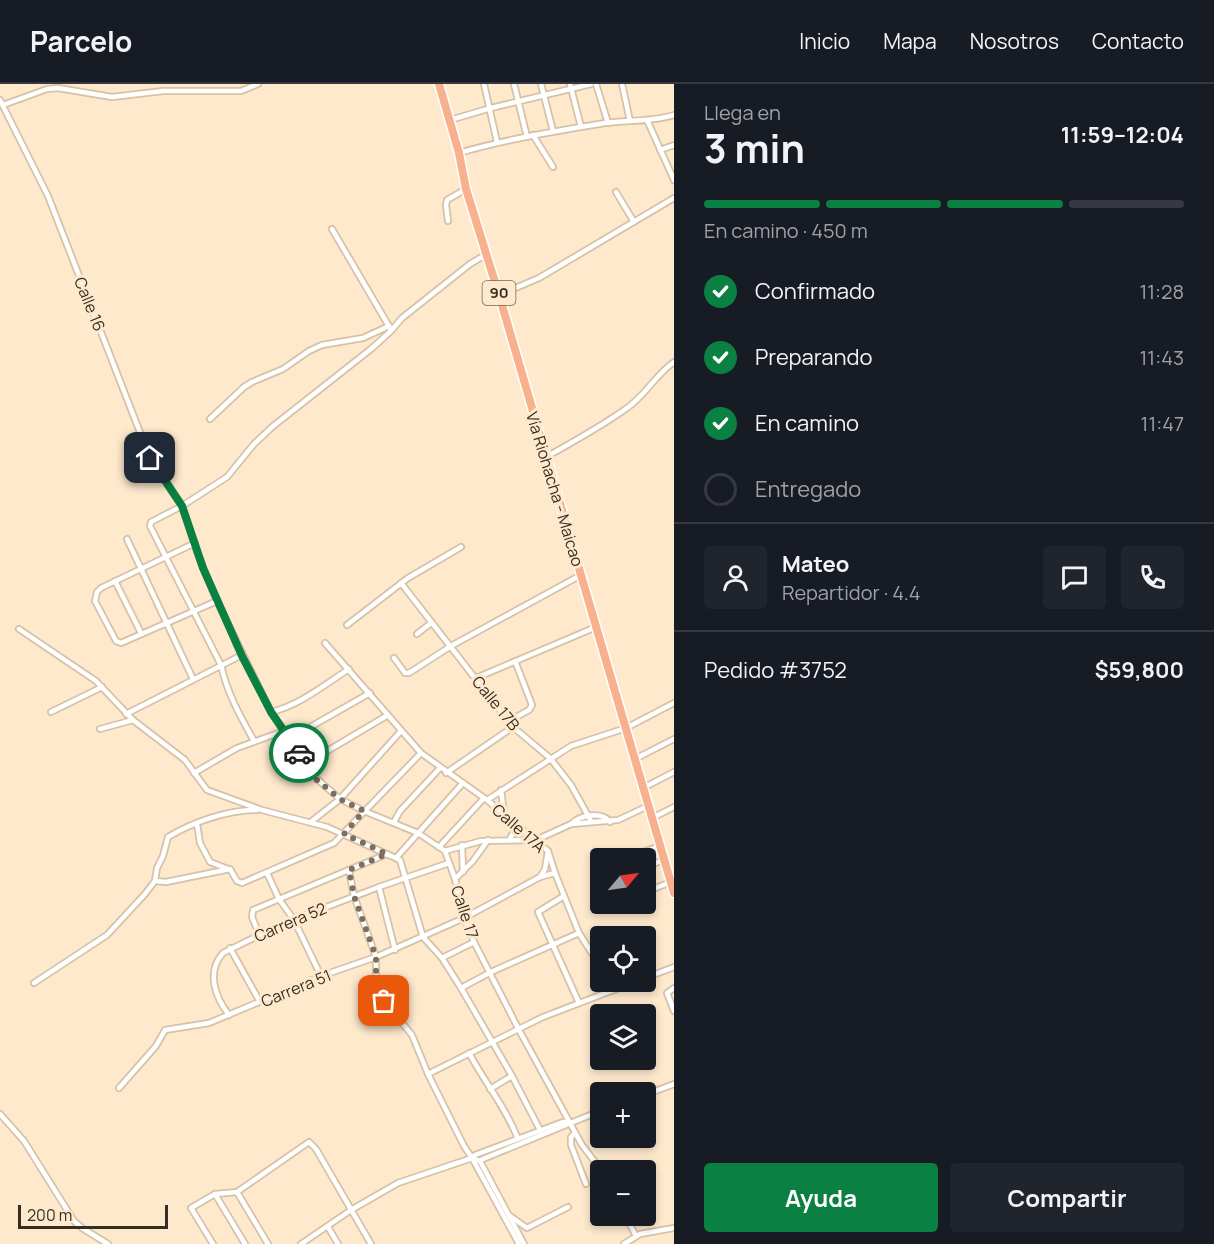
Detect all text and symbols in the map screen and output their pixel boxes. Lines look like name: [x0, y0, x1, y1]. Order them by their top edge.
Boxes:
text: Parcelo: [30, 22, 132, 60]
text: Inicio: [799, 27, 850, 55]
text: Mapa: [883, 27, 937, 55]
text: Nosotros: [970, 27, 1059, 55]
text: Contacto: [1092, 27, 1184, 55]
text: Llega en: [704, 99, 781, 126]
text: 11:59–12:04: [1061, 120, 1184, 150]
text: 3 min: [704, 121, 805, 175]
text: En camino · 450 m: [704, 217, 868, 244]
street label: Calle 16: [69, 274, 111, 334]
icon: check: [704, 275, 737, 308]
text: Confirmado: [755, 276, 875, 306]
text: 11:28: [1139, 278, 1184, 305]
road number: 90: [482, 281, 516, 305]
icon: check: [704, 341, 737, 374]
text: Preparando: [755, 342, 873, 372]
text: 11:43: [1140, 344, 1184, 371]
icon: check: [704, 407, 737, 440]
text: En camino: [755, 408, 859, 438]
street label: Vía Riohacha - Maicao: [521, 409, 589, 569]
text: 11:47: [1141, 410, 1184, 437]
pin: [124, 432, 175, 483]
icon: home: [133, 441, 166, 474]
text: Entregado: [755, 474, 861, 504]
button: person: [704, 546, 767, 609]
button: chat: [1043, 546, 1106, 609]
button: phone: [1121, 546, 1184, 609]
text: Mateo: [782, 549, 849, 579]
text: Repartidor · 4.4: [782, 579, 921, 606]
text: Pedido #3752: [704, 655, 847, 685]
text: $59,800: [1095, 655, 1184, 685]
street label: Calle 17B: [467, 671, 525, 735]
courier: [269, 723, 329, 783]
icon: car: [283, 737, 316, 770]
street label: Calle 17A: [488, 799, 550, 857]
north arrow: [590, 848, 656, 914]
map controls: [590, 848, 656, 1226]
street label: Calle 17: [446, 883, 484, 941]
street label: Carrera 52: [250, 897, 330, 947]
button: locate: [590, 926, 656, 992]
street label: Carrera 51: [258, 964, 334, 1012]
pin: [358, 975, 409, 1026]
icon: bag: [367, 984, 400, 1017]
button: layers: [590, 1004, 656, 1070]
button: +: [590, 1082, 656, 1148]
button: −: [590, 1160, 656, 1226]
button: Ayuda: [704, 1163, 938, 1232]
button: Compartir: [950, 1163, 1184, 1232]
scale bar: [18, 1202, 168, 1230]
text: 200 m: [27, 1204, 72, 1226]

